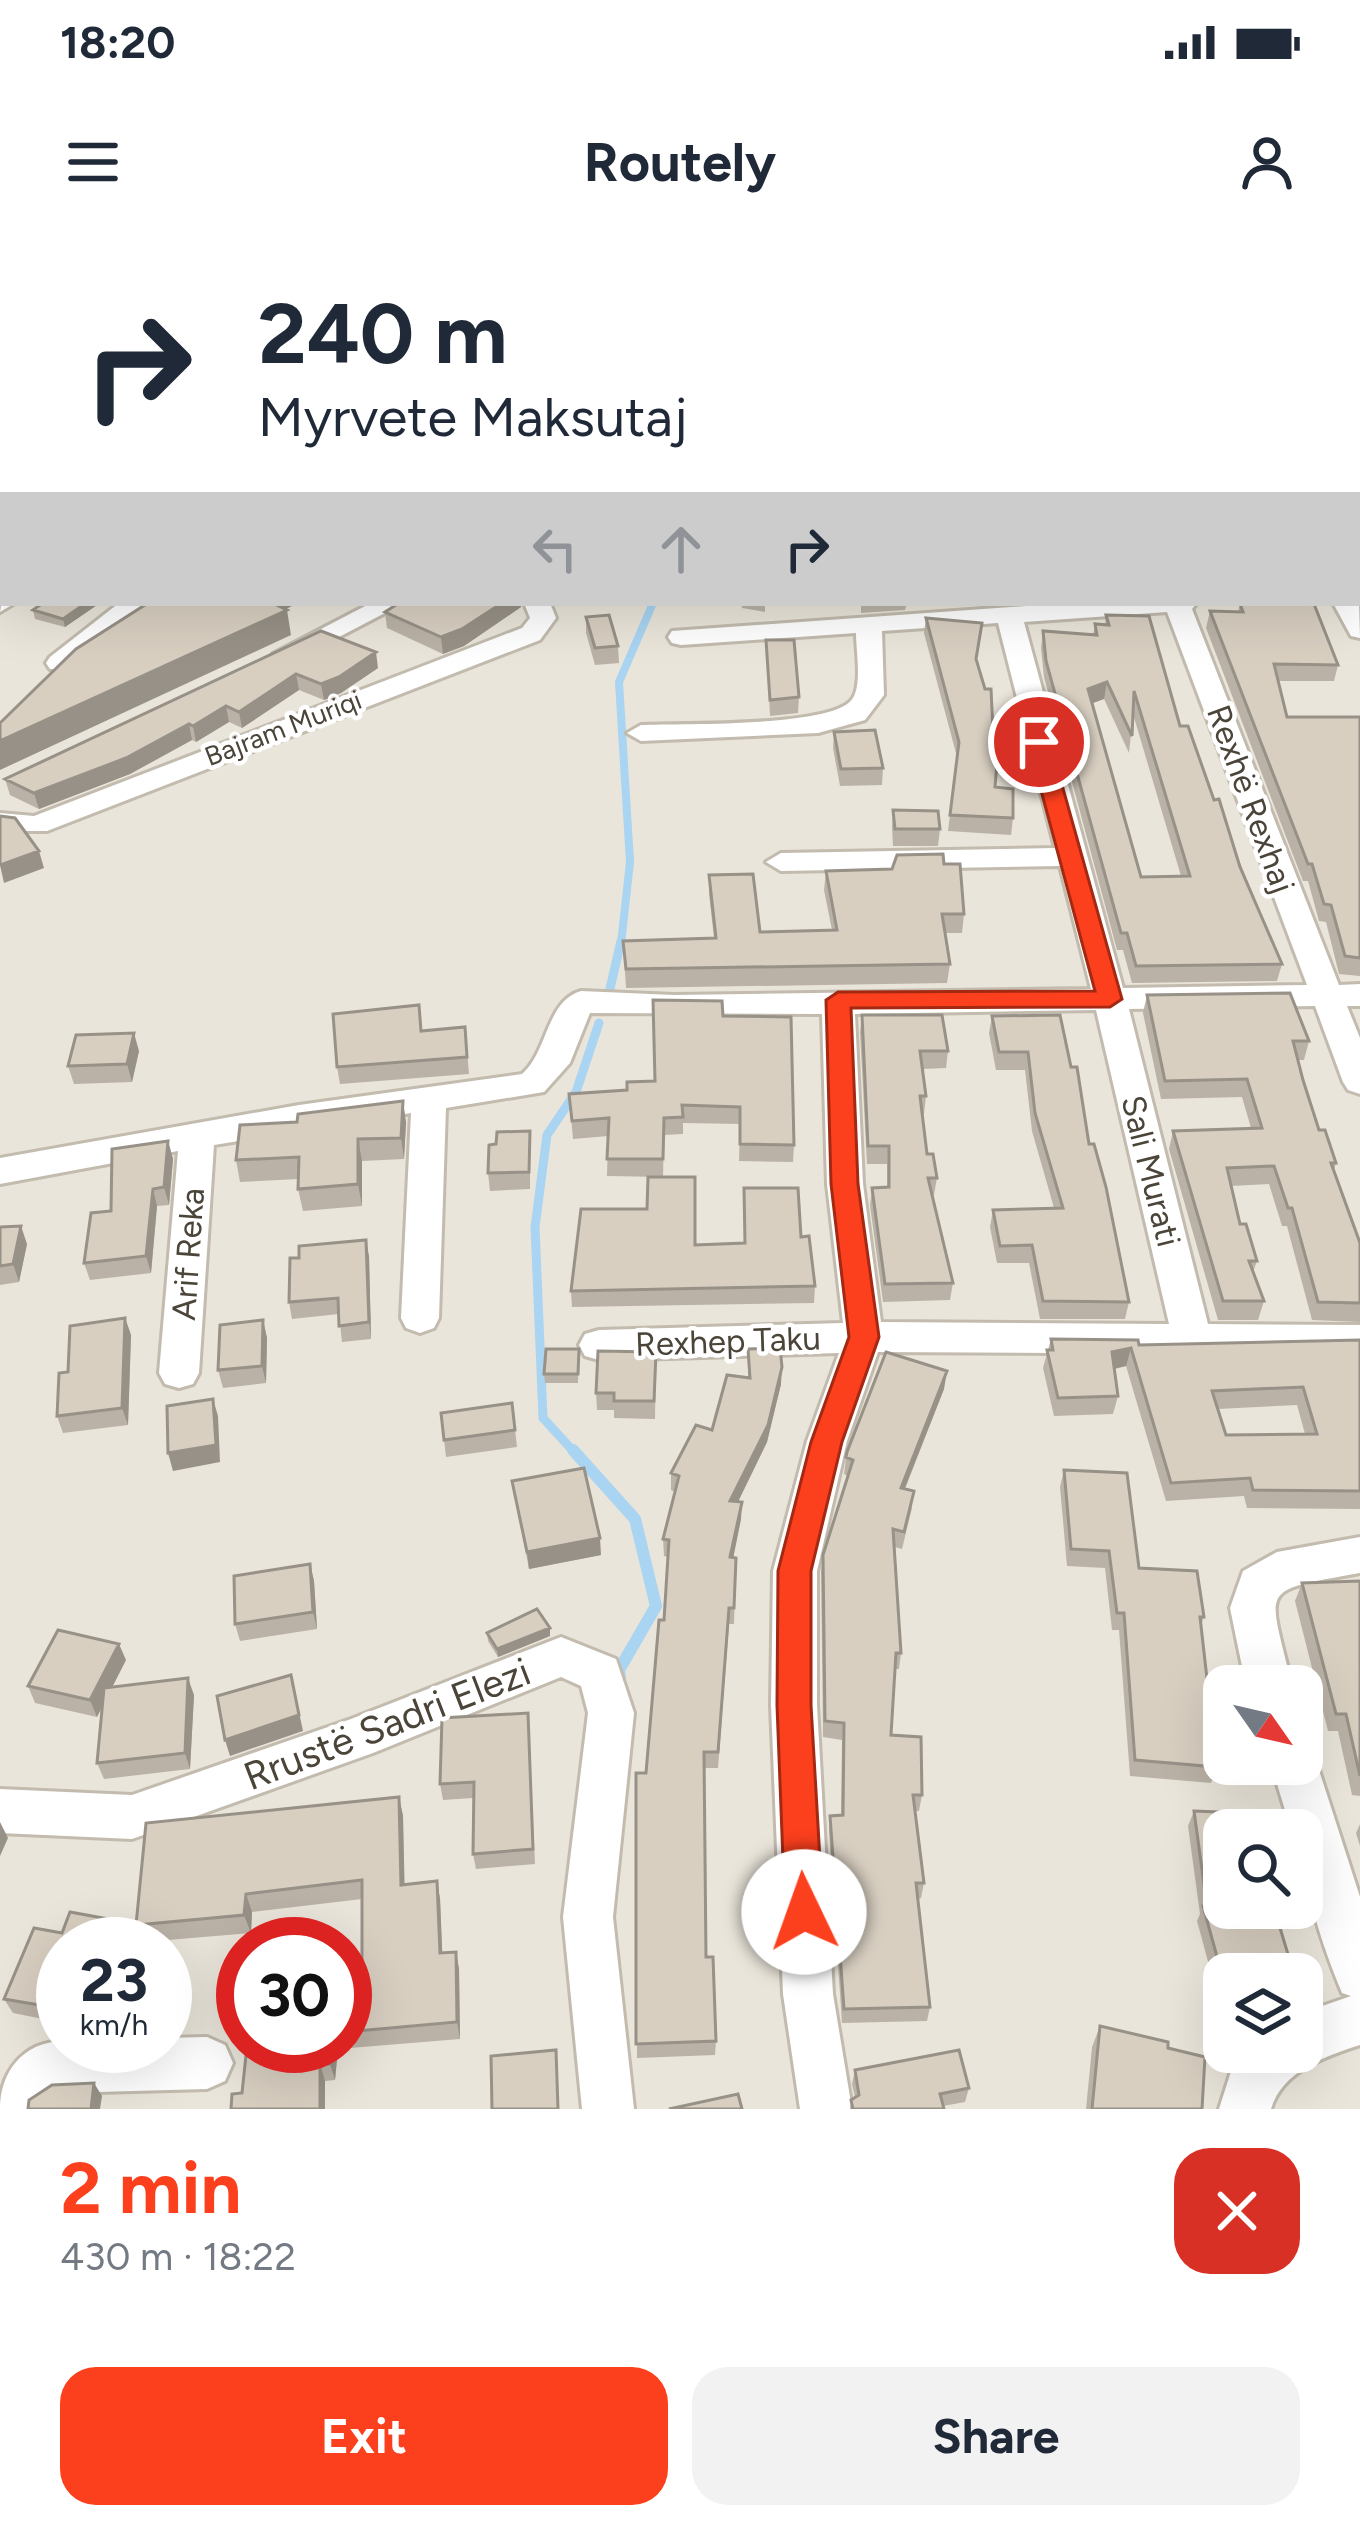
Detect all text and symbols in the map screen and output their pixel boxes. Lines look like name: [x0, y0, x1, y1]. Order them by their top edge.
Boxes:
text: 18:20: [60, 15, 175, 69]
icon: menu: [60, 129, 126, 195]
icon: person: [1234, 129, 1300, 195]
text: Routely: [584, 130, 776, 195]
text: 240 m: [258, 283, 507, 384]
icon: right: [60, 288, 216, 444]
text: Myrvete Maksutaj: [258, 385, 687, 450]
icon: left: [522, 516, 588, 582]
icon: ahead: [648, 516, 714, 582]
icon: right: [774, 516, 840, 582]
street label: Bajram Muriqi: [200, 683, 366, 773]
pin: [988, 691, 1090, 793]
street label: Rexhë Rexhaj: [1199, 700, 1303, 898]
icon: arrive: [1006, 709, 1072, 775]
street label: Sali Murati: [1113, 1091, 1189, 1251]
street label: Arif Reka: [164, 1186, 212, 1322]
street label: Rexhep Taku: [635, 1318, 821, 1364]
street label: Rrustë Sadri Elezi: [237, 1648, 537, 1800]
north arrow: [1203, 1665, 1323, 1785]
map controls: [1203, 1665, 1323, 2073]
button: search: [1203, 1809, 1323, 1929]
position arrow: [741, 1849, 867, 1975]
speed limit sign: 30: [216, 1917, 372, 2073]
text: 23: [80, 1944, 148, 2016]
button: layers: [1203, 1953, 1323, 2073]
text: km/h: [80, 2006, 148, 2043]
text: 2 min: [60, 2145, 241, 2231]
button: close: [1174, 2148, 1300, 2274]
text: 430 m · 18:22: [60, 2233, 296, 2280]
button: Exit: [60, 2367, 668, 2505]
button: Share: [692, 2367, 1300, 2505]

